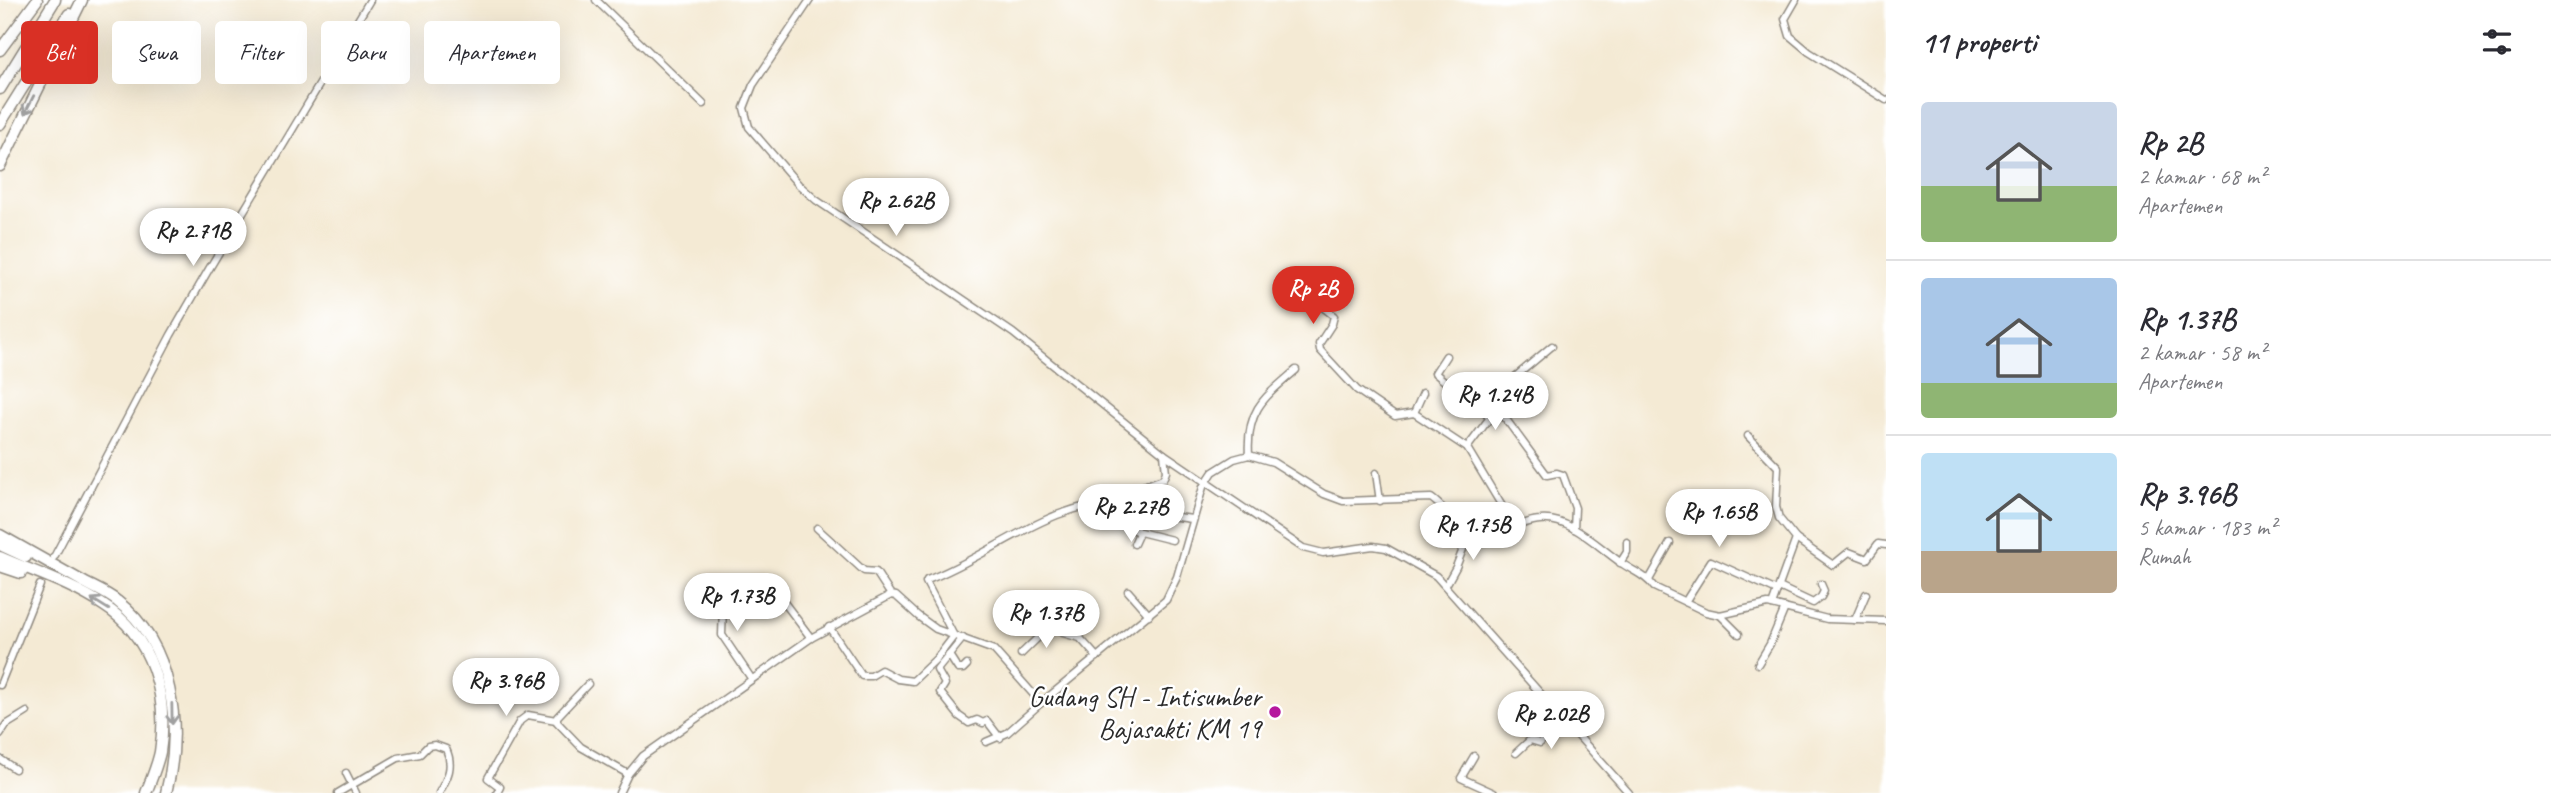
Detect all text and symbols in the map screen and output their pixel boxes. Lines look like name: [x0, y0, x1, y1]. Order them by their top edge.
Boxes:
chip: Beli: [21, 21, 98, 84]
chip: Sewa: [112, 21, 201, 84]
chip: Filter: [215, 21, 307, 84]
chip: Baru: [321, 21, 410, 84]
chip: Apartemen: [424, 21, 560, 84]
text: 11 properti: [1921, 23, 2036, 61]
icon: filters: [2478, 23, 2516, 61]
one-way arrow: [22, 94, 36, 115]
text: Rp 2B: [2138, 124, 2203, 162]
icon: home: [1977, 130, 2061, 214]
text: 2 kamar · 68 m²: [2138, 162, 2266, 191]
pin: Rp 2.62B: [824, 178, 968, 238]
text: Rp 2.62B: [858, 186, 934, 215]
text: Apartemen: [2138, 191, 2222, 220]
pin: Rp 2.71B: [121, 208, 265, 268]
text: Rp 2.71B: [156, 216, 230, 245]
pin: Rp 2B: [1264, 266, 1362, 326]
text: Rp 2B: [1288, 274, 1338, 303]
text: Rp 1.37B: [2138, 300, 2236, 338]
icon: home: [1977, 306, 2061, 390]
text: 2 kamar · 58 m²: [2138, 338, 2266, 367]
text: Apartemen: [2138, 367, 2222, 396]
pin: Rp 1.24B: [1423, 372, 1567, 432]
text: Rp 1.24B: [1458, 380, 1532, 409]
text: Rp 3.96B: [2138, 475, 2236, 513]
icon: home: [1977, 481, 2061, 565]
pin: Rp 2.27B: [1059, 484, 1203, 544]
pin: Rp 1.65B: [1647, 490, 1791, 549]
text: Rp 2.27B: [1094, 492, 1168, 521]
text: Rp 1.65B: [1682, 497, 1756, 526]
pin: Rp 1.75B: [1401, 503, 1545, 562]
text: Rp 1.75B: [1436, 510, 1510, 539]
text: 5 kamar · 183 m²: [2138, 513, 2276, 542]
text: Rumah: [2138, 542, 2191, 571]
pin: Rp 1.73B: [665, 574, 809, 633]
text: Rp 1.73B: [700, 581, 774, 610]
pin: Rp 1.37B: [974, 590, 1118, 650]
one-way arrow: [91, 596, 110, 611]
text: Rp 1.37B: [1009, 598, 1083, 627]
pin: Rp 3.96B: [434, 658, 578, 718]
text: Rp 3.96B: [468, 666, 544, 695]
place label: Gudang SH - Intisumber Bajasakti KM 19: [1028, 679, 1263, 746]
pin: Rp 2.02B: [1479, 692, 1623, 751]
text: Rp 2.02B: [1514, 699, 1588, 728]
one-way arrow: [166, 702, 179, 725]
marker: Gudang SH - Intisumber Bajasakti KM 19: [1267, 704, 1283, 720]

